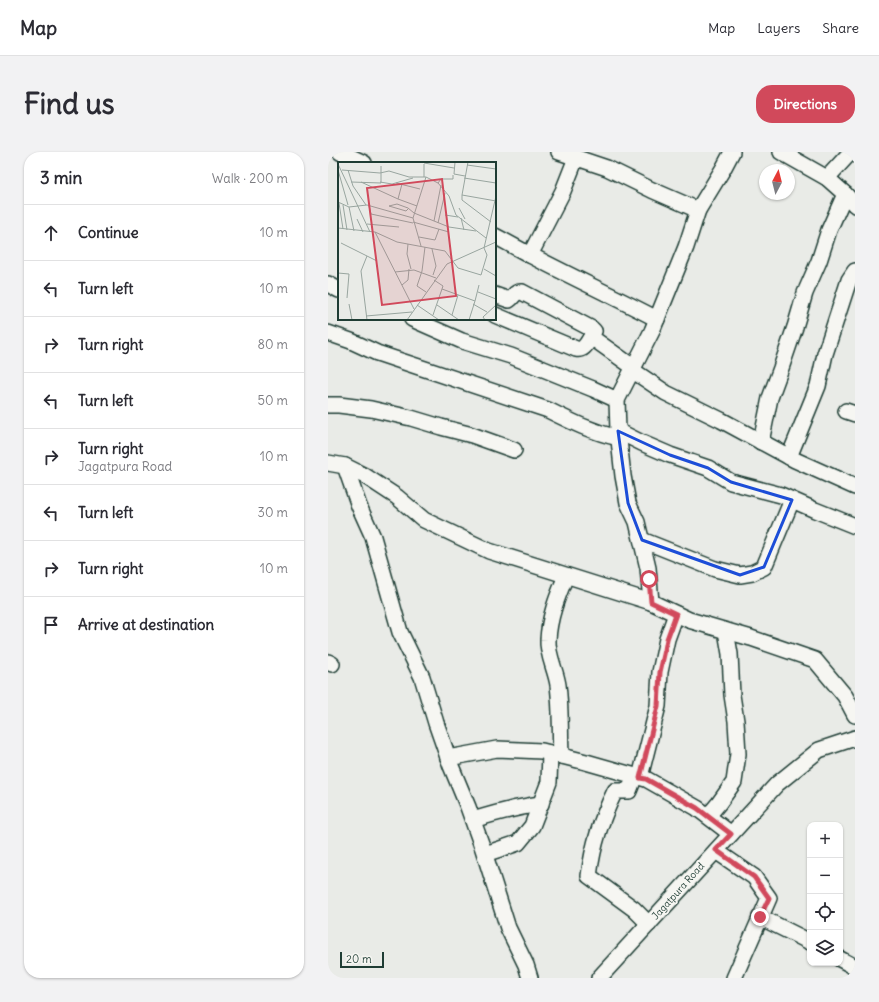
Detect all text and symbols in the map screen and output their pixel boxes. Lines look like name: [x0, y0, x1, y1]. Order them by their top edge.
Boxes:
text: Map: [20, 16, 57, 40]
text: Map: [708, 19, 735, 37]
text: Layers: [757, 19, 800, 37]
text: Share: [822, 19, 859, 37]
button: Directions: [756, 85, 855, 123]
text: Find us: [24, 86, 115, 122]
inset map: [338, 162, 496, 320]
north arrow: [759, 164, 795, 200]
text: 3 min: [40, 167, 82, 189]
text: Walk · 200 m: [212, 170, 288, 187]
icon: ahead: [40, 222, 62, 244]
text: Continue: [78, 223, 139, 242]
text: 10 m: [260, 224, 288, 241]
icon: left: [40, 278, 62, 300]
text: Turn left: [78, 279, 133, 298]
text: 10 m: [260, 280, 288, 297]
icon: right: [40, 334, 62, 356]
text: Turn right: [78, 335, 143, 354]
text: 80 m: [257, 336, 288, 353]
icon: left: [40, 390, 62, 412]
text: Turn left: [78, 391, 133, 410]
text: 50 m: [257, 392, 288, 409]
text: Turn right: [78, 439, 143, 458]
icon: right: [40, 446, 62, 468]
text: 10 m: [260, 448, 288, 465]
text: Jagatpura Road: [78, 458, 172, 475]
icon: left: [40, 502, 62, 524]
text: Turn left: [78, 503, 133, 522]
text: 30 m: [258, 504, 288, 521]
icon: right: [40, 558, 62, 580]
text: Turn right: [78, 559, 143, 578]
text: 10 m: [260, 560, 288, 577]
route start: [640, 570, 658, 588]
icon: arrive: [40, 614, 62, 636]
text: Arrive at destination: [78, 615, 214, 634]
map controls: [807, 822, 843, 966]
button: +: [807, 822, 843, 858]
button: −: [807, 858, 843, 894]
street label: Jagatpura Road: [649, 860, 707, 922]
button: locate: [807, 894, 843, 930]
route end: [751, 908, 769, 926]
button: layers: [807, 930, 843, 966]
scale bar: [340, 950, 384, 969]
text: 20 m: [346, 952, 372, 966]

